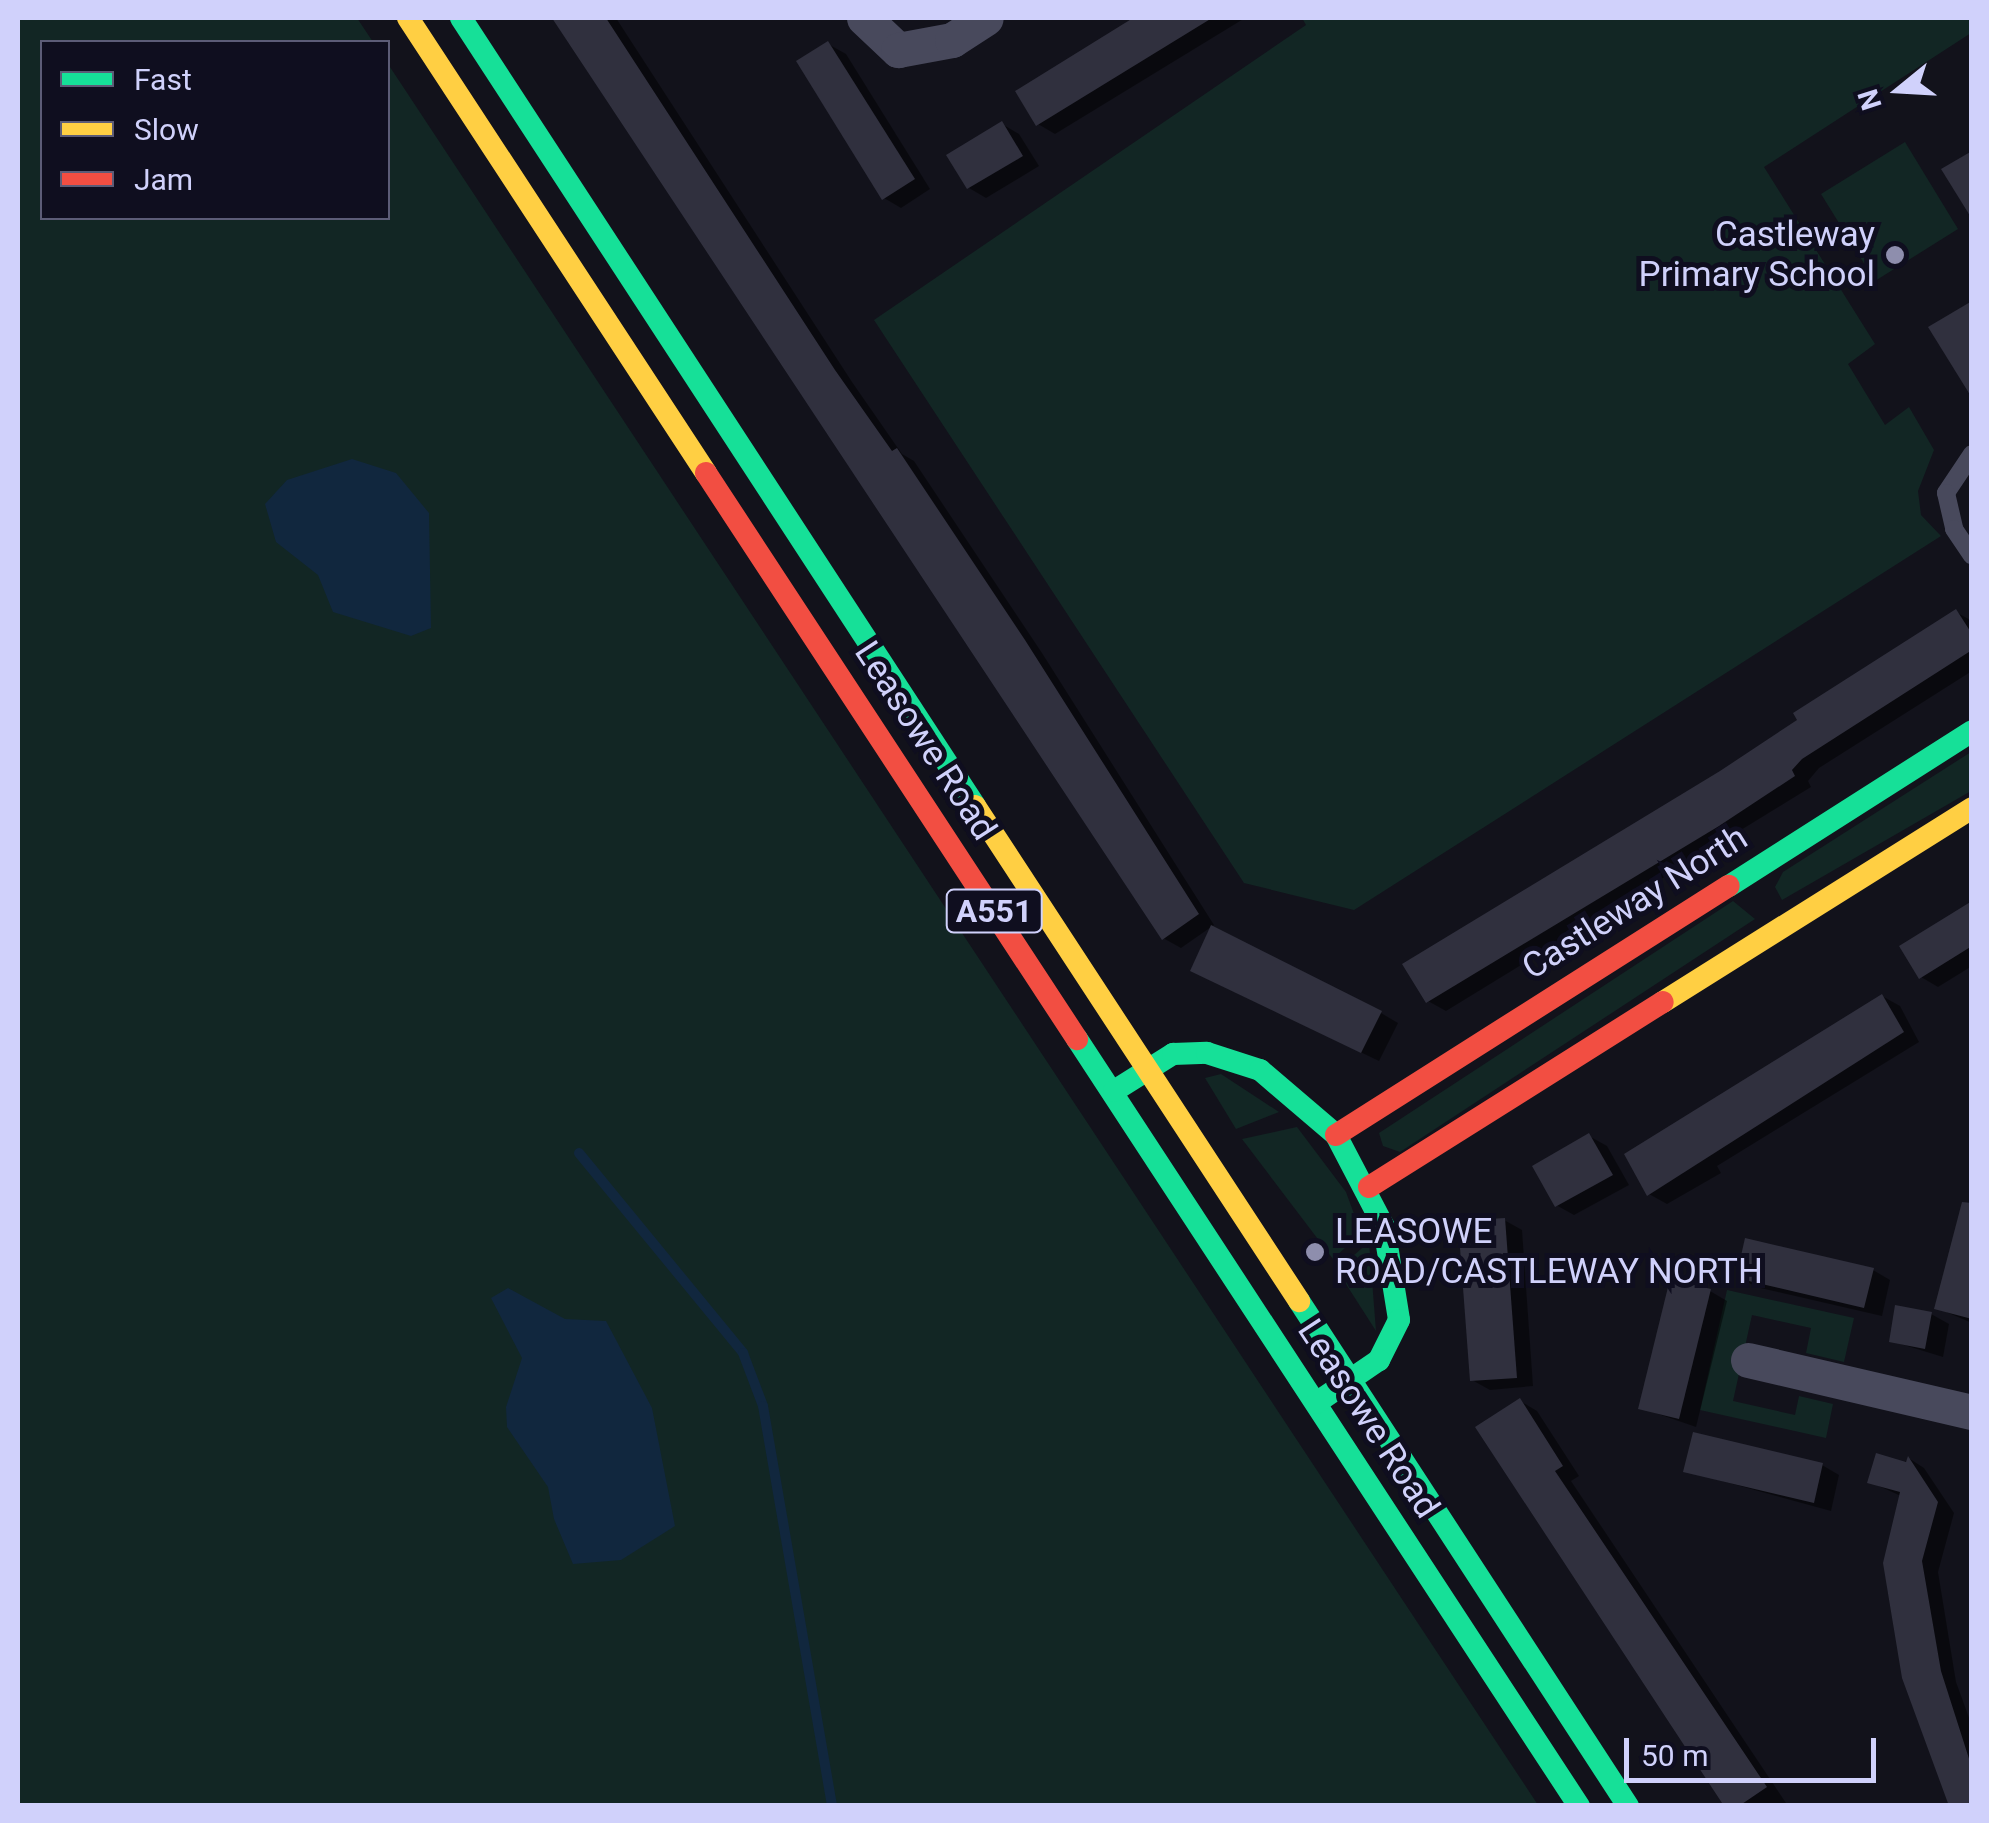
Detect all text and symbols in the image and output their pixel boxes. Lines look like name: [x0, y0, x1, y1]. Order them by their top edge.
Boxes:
legend: [40, 40, 390, 220]
north arrow: [1849, 40, 1949, 140]
text: Fast: [134, 62, 192, 97]
text: N: [1851, 85, 1889, 114]
text: Slow: [134, 112, 199, 147]
text: Jam: [134, 162, 193, 197]
place label: Castleway Primary School: [1639, 214, 1875, 296]
marker: Castleway Primary School: [1884, 244, 1906, 266]
street label: Leasowe Road: [845, 634, 1005, 848]
street label: Castleway North: [1515, 817, 1755, 989]
road number: A551: [944, 884, 1044, 938]
place label: LEASOWE ROAD/CASTLEWAY NORTH: [1335, 1211, 1763, 1293]
marker: LEASOWE ROAD/CASTLEWAY NORTH: [1304, 1241, 1326, 1263]
street label: Leasowe Road: [1288, 1312, 1448, 1526]
scale bar: [1629, 1718, 1882, 1780]
text: 50 m: [1641, 1738, 1708, 1773]

